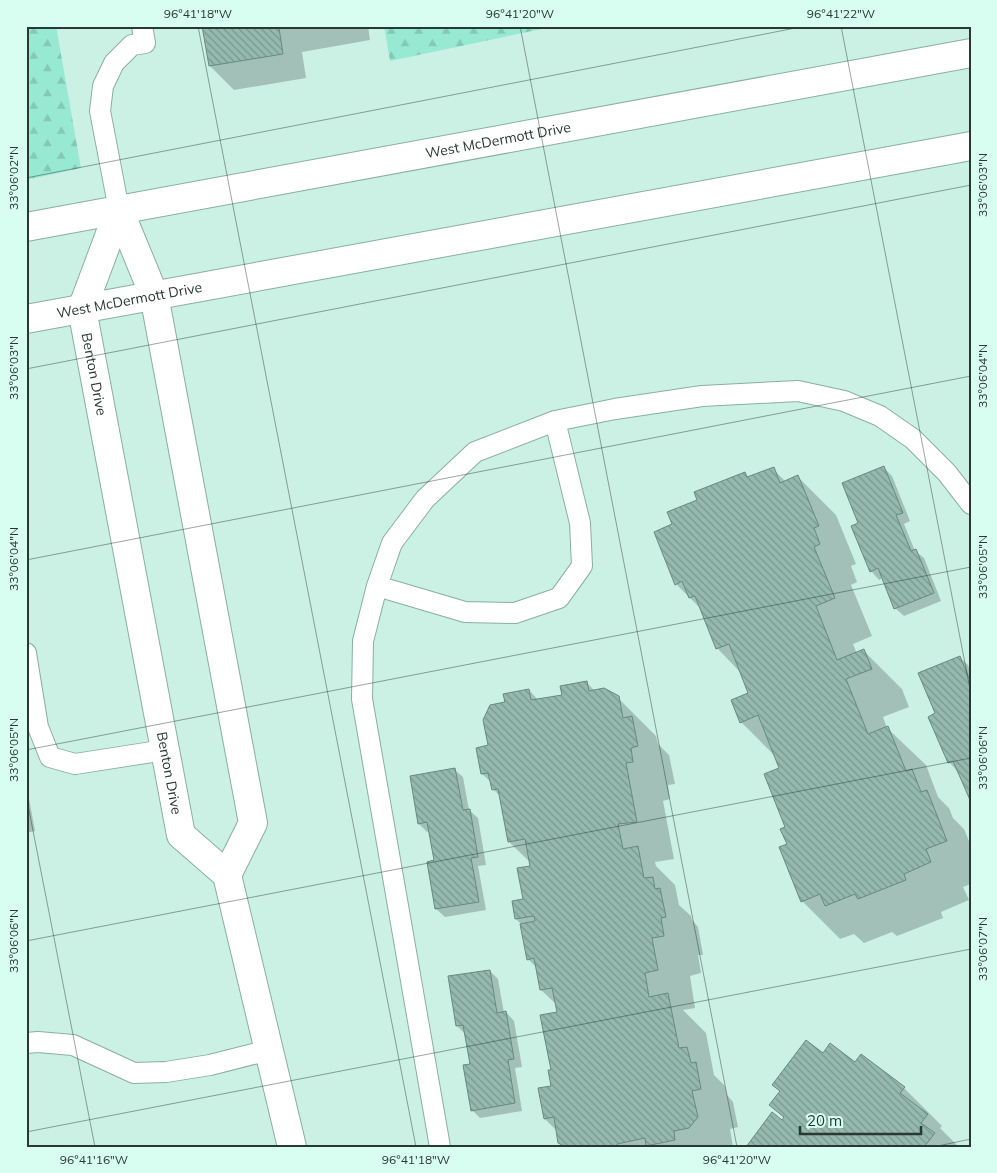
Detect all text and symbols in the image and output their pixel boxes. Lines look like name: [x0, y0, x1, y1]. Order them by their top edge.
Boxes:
text: 96°41'18"W: [164, 6, 232, 21]
text: 96°41'20"W: [486, 6, 554, 21]
text: 96°41'22"W: [807, 6, 875, 21]
street label: West McDermott Drive: [424, 118, 572, 162]
text: 33°06'02"N: [6, 146, 21, 210]
text: 33°06'03"N: [975, 153, 990, 217]
street label: West McDermott Drive: [55, 278, 203, 322]
street label: Benton Drive: [78, 331, 111, 417]
text: 33°06'03"N: [6, 336, 21, 400]
text: 33°06'04"N: [975, 344, 990, 408]
text: 33°06'04"N: [6, 527, 21, 591]
text: 33°06'05"N: [975, 535, 990, 599]
text: 33°06'05"N: [6, 718, 21, 782]
text: 33°06'06"N: [975, 726, 990, 790]
street label: Benton Drive: [153, 730, 186, 816]
text: 33°06'06"N: [6, 909, 21, 973]
text: 33°06'07"N: [975, 917, 990, 981]
scale bar: [800, 1103, 921, 1135]
text: 20 m: [807, 1111, 842, 1130]
text: 96°41'16"W: [60, 1152, 128, 1167]
text: 96°41'18"W: [382, 1152, 450, 1167]
text: 96°41'20"W: [703, 1152, 771, 1167]

